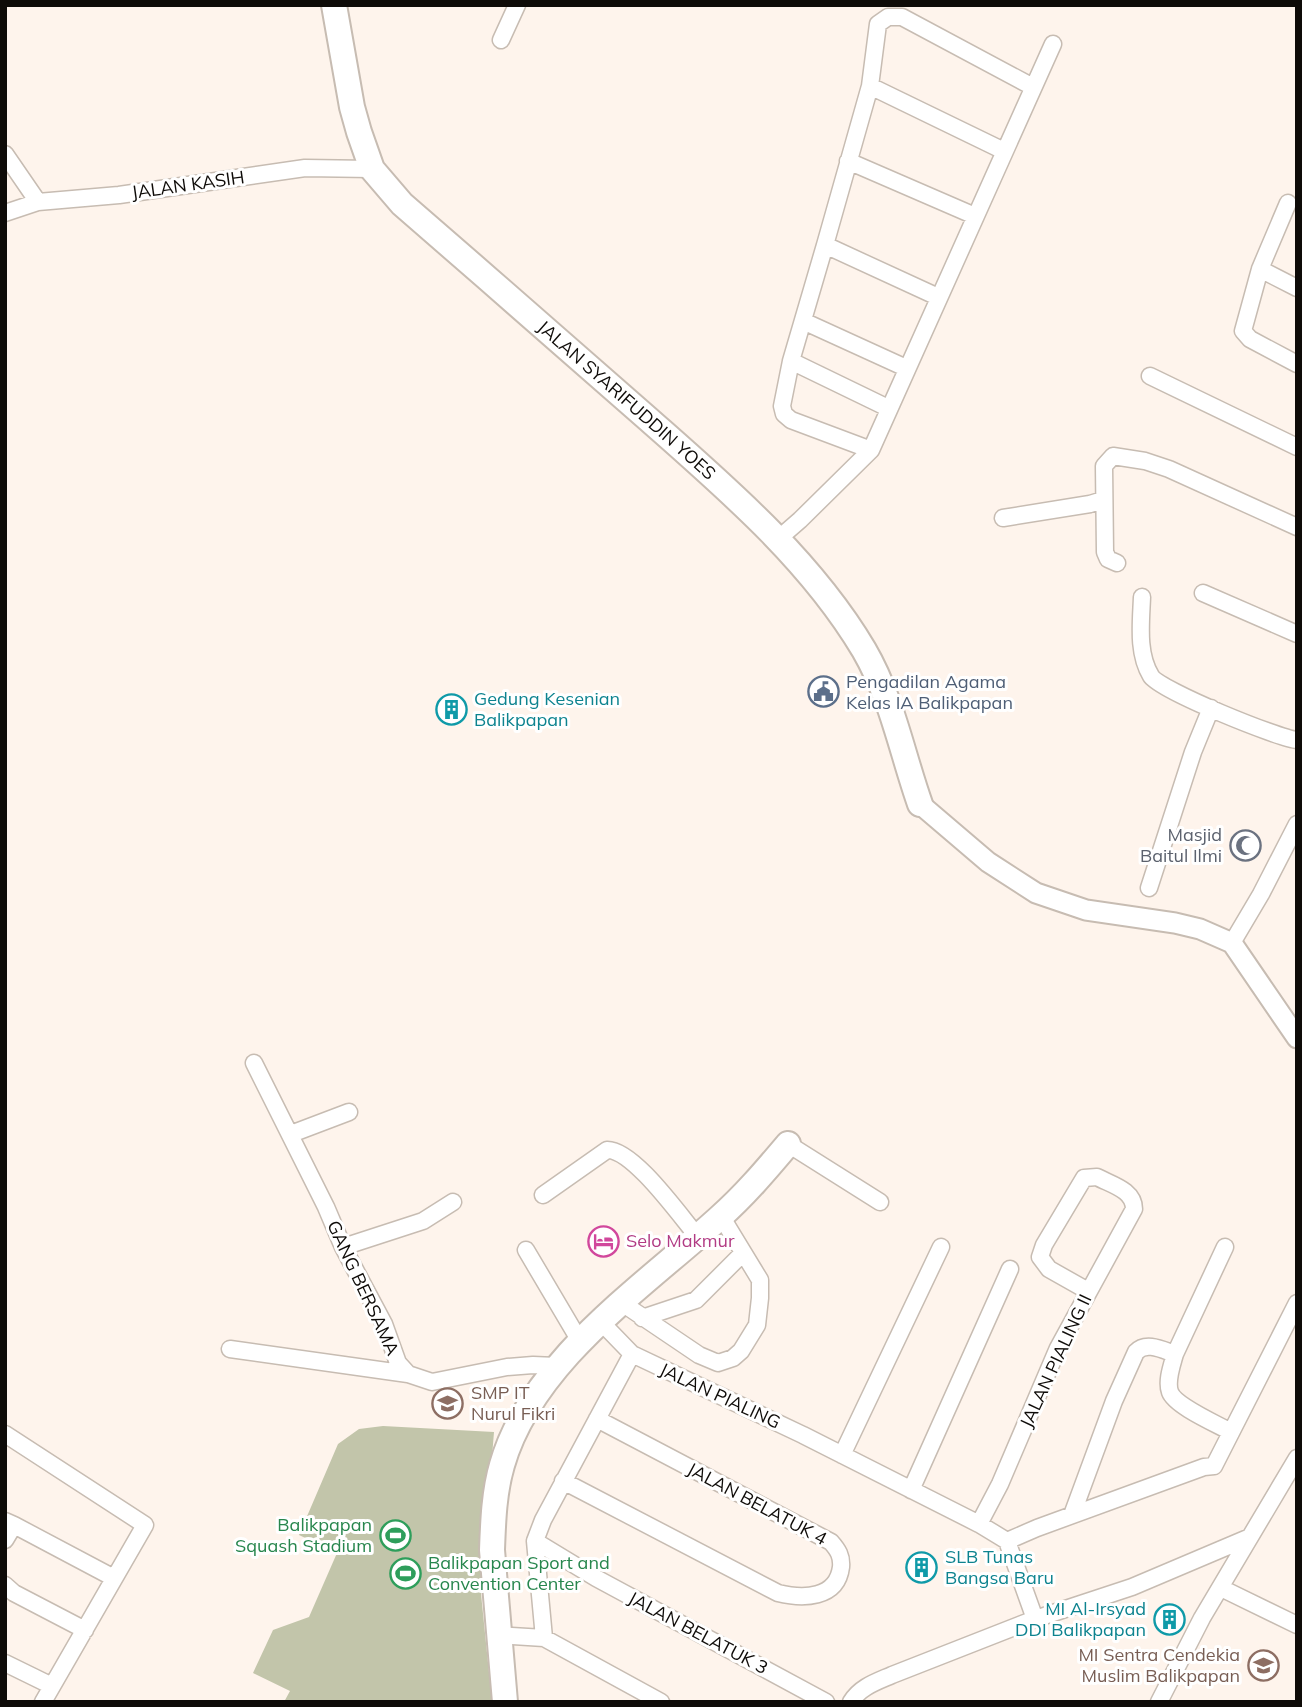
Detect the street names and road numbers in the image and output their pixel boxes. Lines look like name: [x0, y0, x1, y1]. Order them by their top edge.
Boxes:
street label: JALAN KASIH: [130, 165, 246, 204]
street label: JALAN SYARIFUDDIN YOES: [533, 315, 721, 484]
street label: GANG BERSAMA: [322, 1217, 405, 1359]
street label: JALAN PIALING II: [1015, 1290, 1097, 1431]
street label: JALAN PIALING: [656, 1358, 784, 1434]
street label: JALAN BELATUK 4: [683, 1457, 831, 1550]
street label: JALAN BELATUK 3: [624, 1586, 772, 1679]

